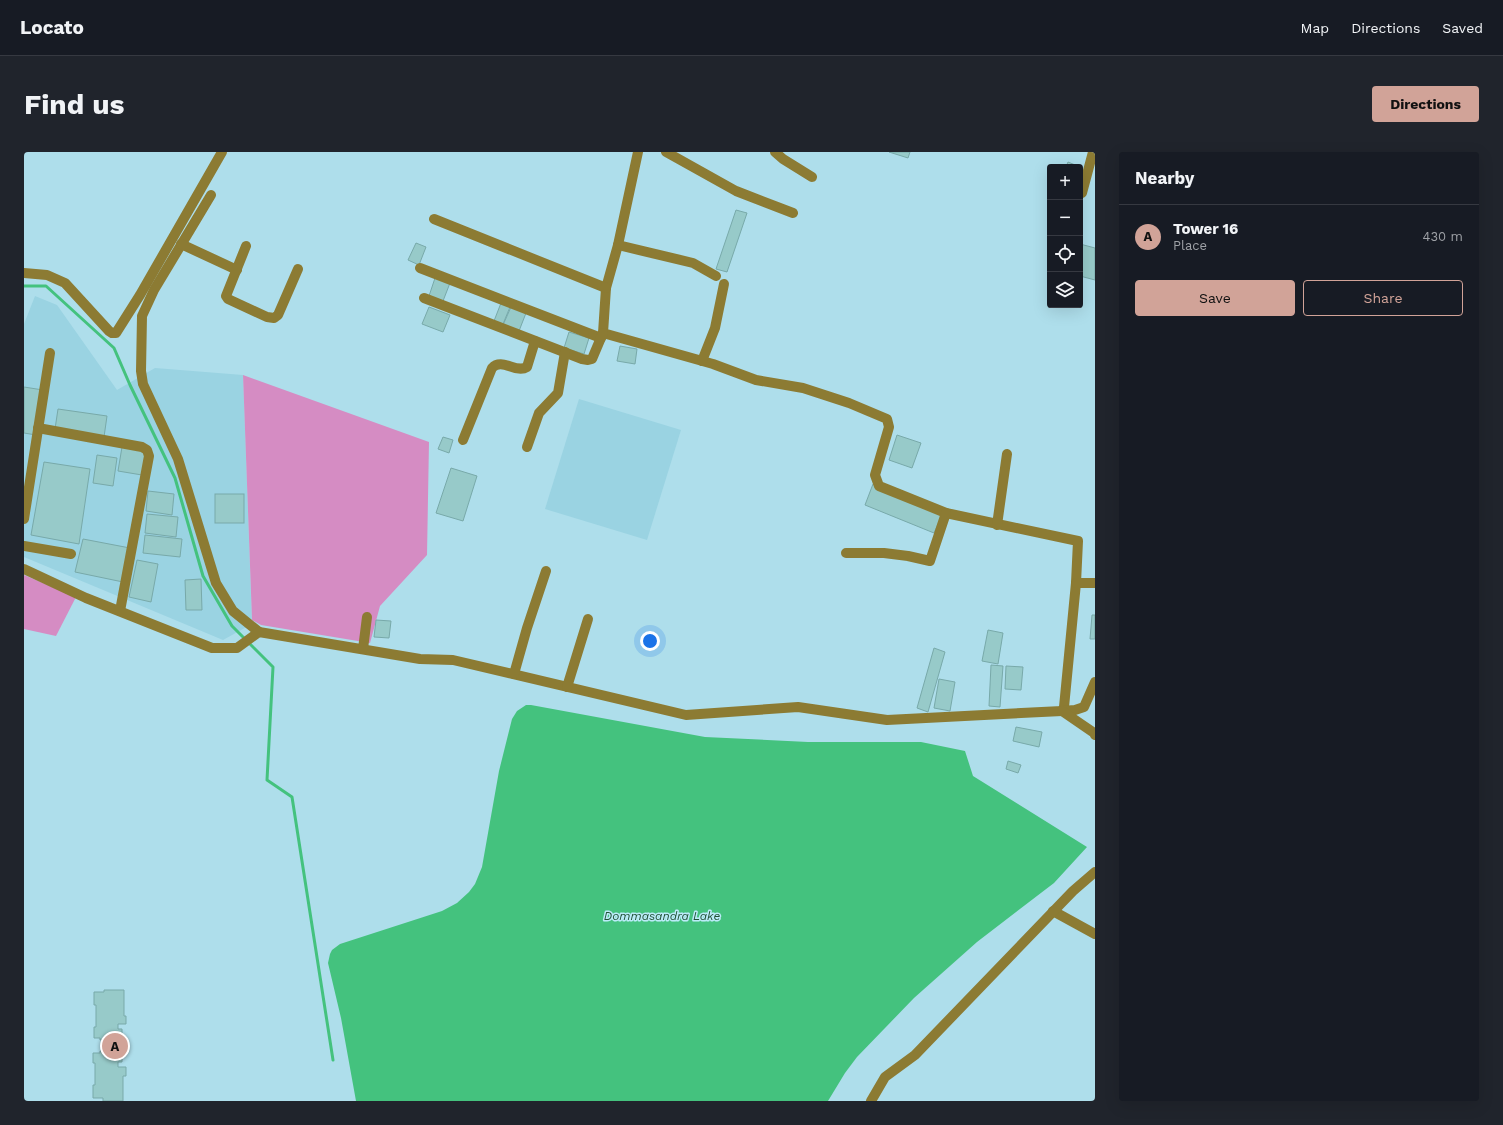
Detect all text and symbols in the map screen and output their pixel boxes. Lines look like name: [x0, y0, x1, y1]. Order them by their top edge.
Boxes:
text: Locato: [20, 16, 84, 39]
text: Map: [1301, 20, 1329, 36]
text: Directions: [1351, 20, 1420, 36]
text: Saved: [1442, 20, 1483, 36]
button: Directions: [1372, 86, 1479, 122]
text: Find us: [24, 88, 124, 121]
map controls: [1047, 164, 1083, 308]
button: +: [1047, 164, 1083, 200]
text: Nearby: [1135, 168, 1194, 188]
button: −: [1047, 200, 1083, 236]
text: Tower 16: [1173, 220, 1238, 238]
text: A: [1144, 229, 1152, 244]
text: 430 m: [1423, 229, 1463, 244]
button: locate: [1047, 236, 1083, 272]
text: Place: [1173, 238, 1207, 253]
button: layers: [1047, 272, 1083, 308]
button: Save: [1135, 280, 1295, 316]
button: Share: [1303, 280, 1463, 316]
your location: [640, 631, 660, 651]
water label: Dommasandra Lake: [604, 909, 720, 923]
pin: A: [102, 1031, 128, 1061]

